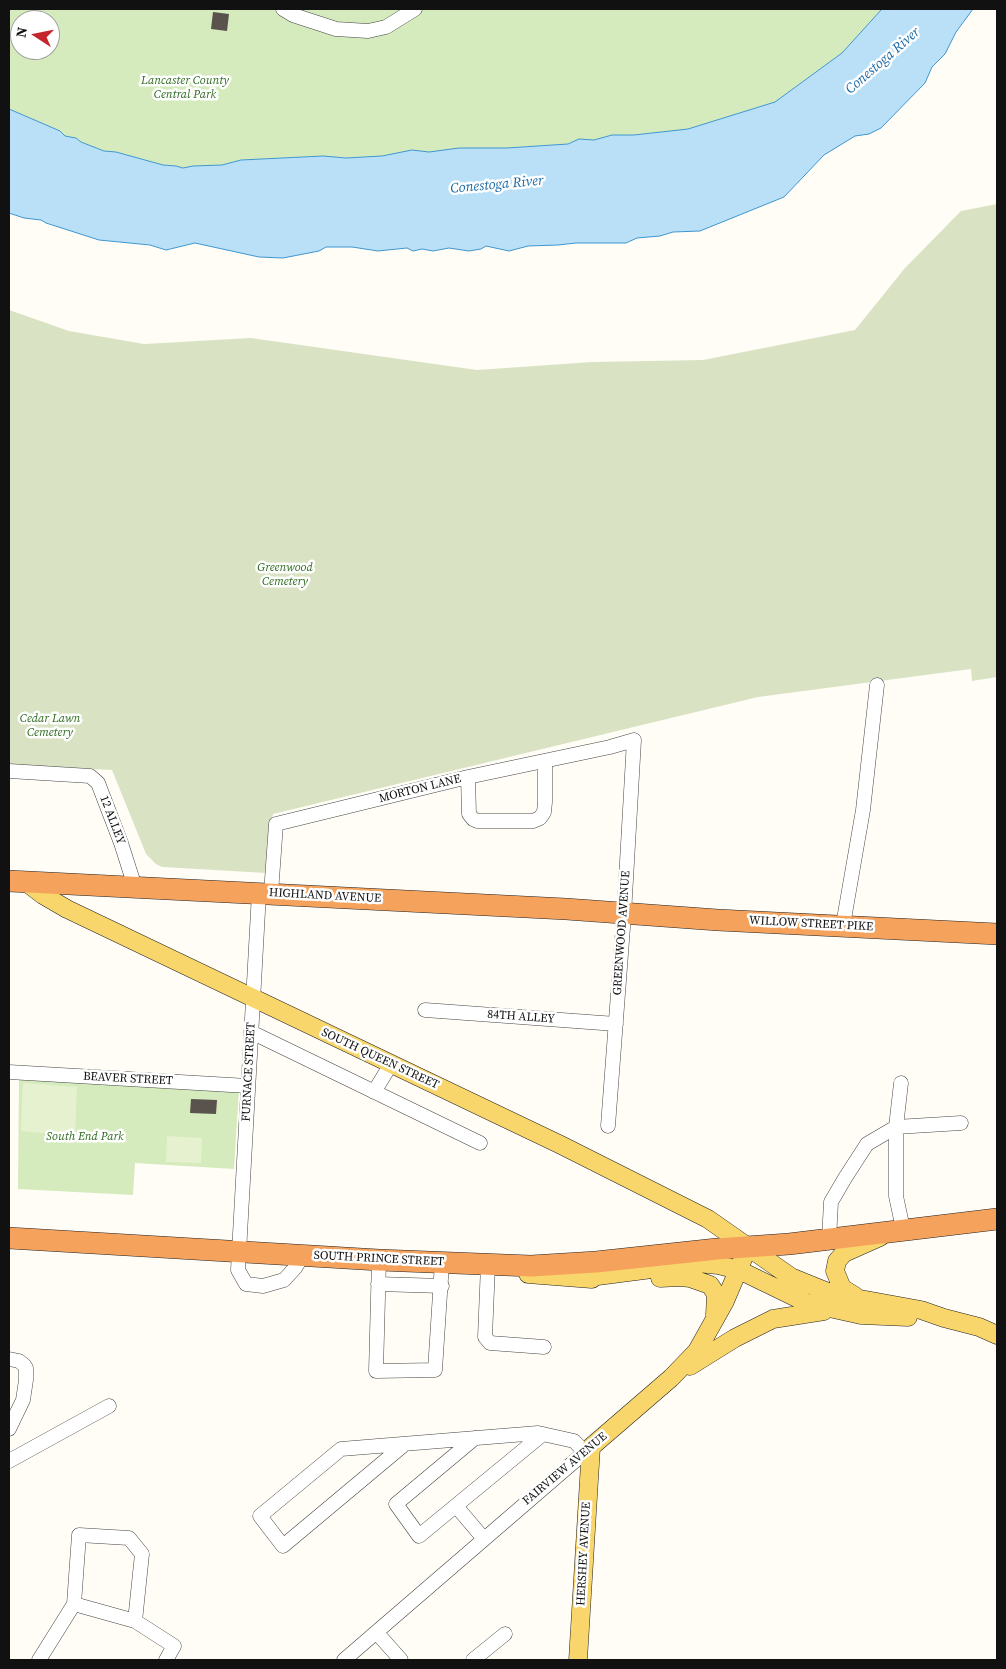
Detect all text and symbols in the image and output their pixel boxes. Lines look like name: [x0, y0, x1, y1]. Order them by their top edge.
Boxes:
north arrow: [10, 10, 60, 60]
water label: Conestoga River: [842, 24, 924, 98]
text: N: [10, 25, 32, 39]
park label: Lancaster County Central Park: [141, 74, 229, 102]
water label: Conestoga River: [450, 173, 544, 197]
park label: Greenwood Cemetery: [257, 561, 313, 589]
park label: Cedar Lawn Cemetery: [20, 712, 80, 740]
street label: MORTON LANE: [377, 772, 463, 806]
street label: 12 ALLEY: [96, 794, 128, 846]
street label: GREENWOOD AVENUE: [610, 870, 634, 996]
street label: HIGHLAND AVENUE: [268, 886, 382, 906]
street label: WILLOW STREET PIKE: [748, 914, 874, 934]
street label: 84TH ALLEY: [487, 1007, 555, 1027]
street label: FURNACE STREET: [239, 1022, 259, 1122]
street label: SOUTH QUEEN STREET: [319, 1025, 441, 1093]
street label: BEAVER STREET: [83, 1069, 173, 1089]
park label: South End Park: [46, 1130, 124, 1144]
street label: SOUTH PRINCE STREET: [313, 1248, 445, 1270]
street label: FAIRVIEW AVENUE: [520, 1430, 610, 1508]
street label: HERSHEY AVENUE: [574, 1502, 594, 1606]

